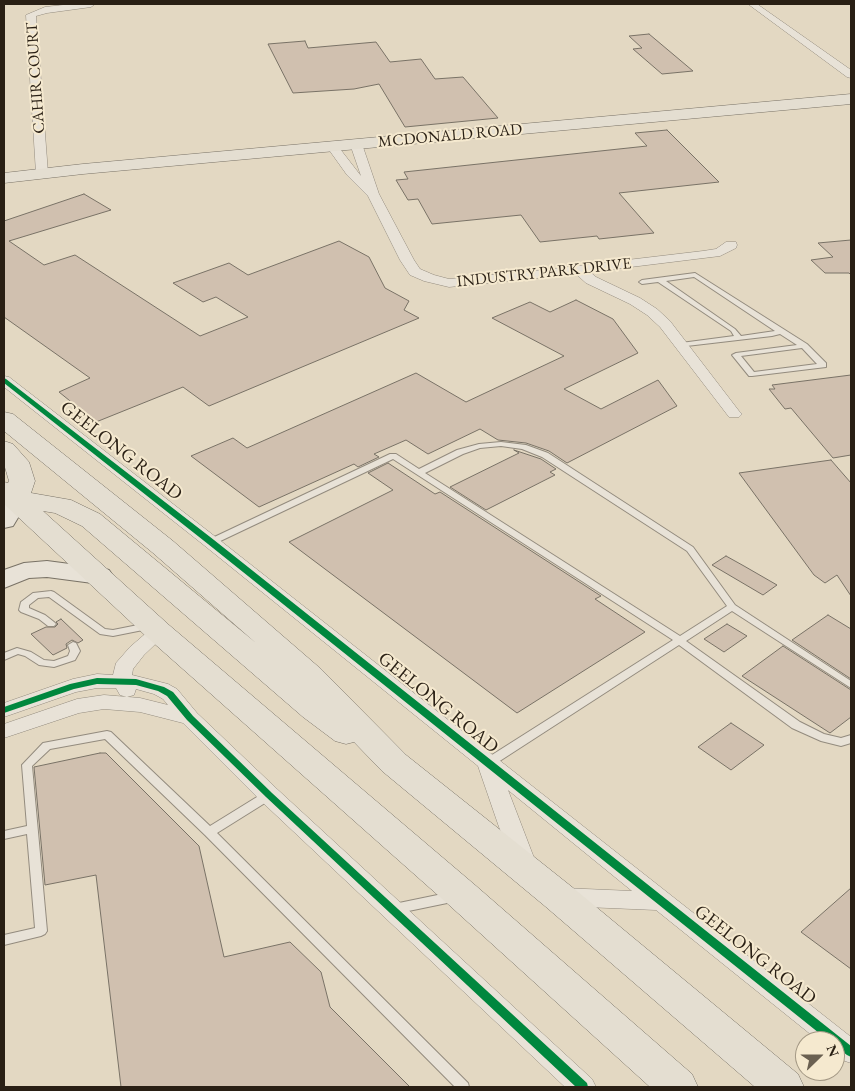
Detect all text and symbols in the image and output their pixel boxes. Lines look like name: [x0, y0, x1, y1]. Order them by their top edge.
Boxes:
street label: CAHIR COURT: [23, 22, 49, 134]
street label: MCDONALD ROAD: [377, 120, 523, 152]
street label: INDUSTRY PARK DRIVE: [456, 254, 632, 292]
street label: GEELONG ROAD: [55, 396, 187, 506]
street label: GEELONG ROAD: [373, 647, 503, 759]
street label: GEELONG ROAD: [689, 900, 821, 1010]
north arrow: [795, 1031, 845, 1081]
text: N: [823, 1042, 843, 1059]

